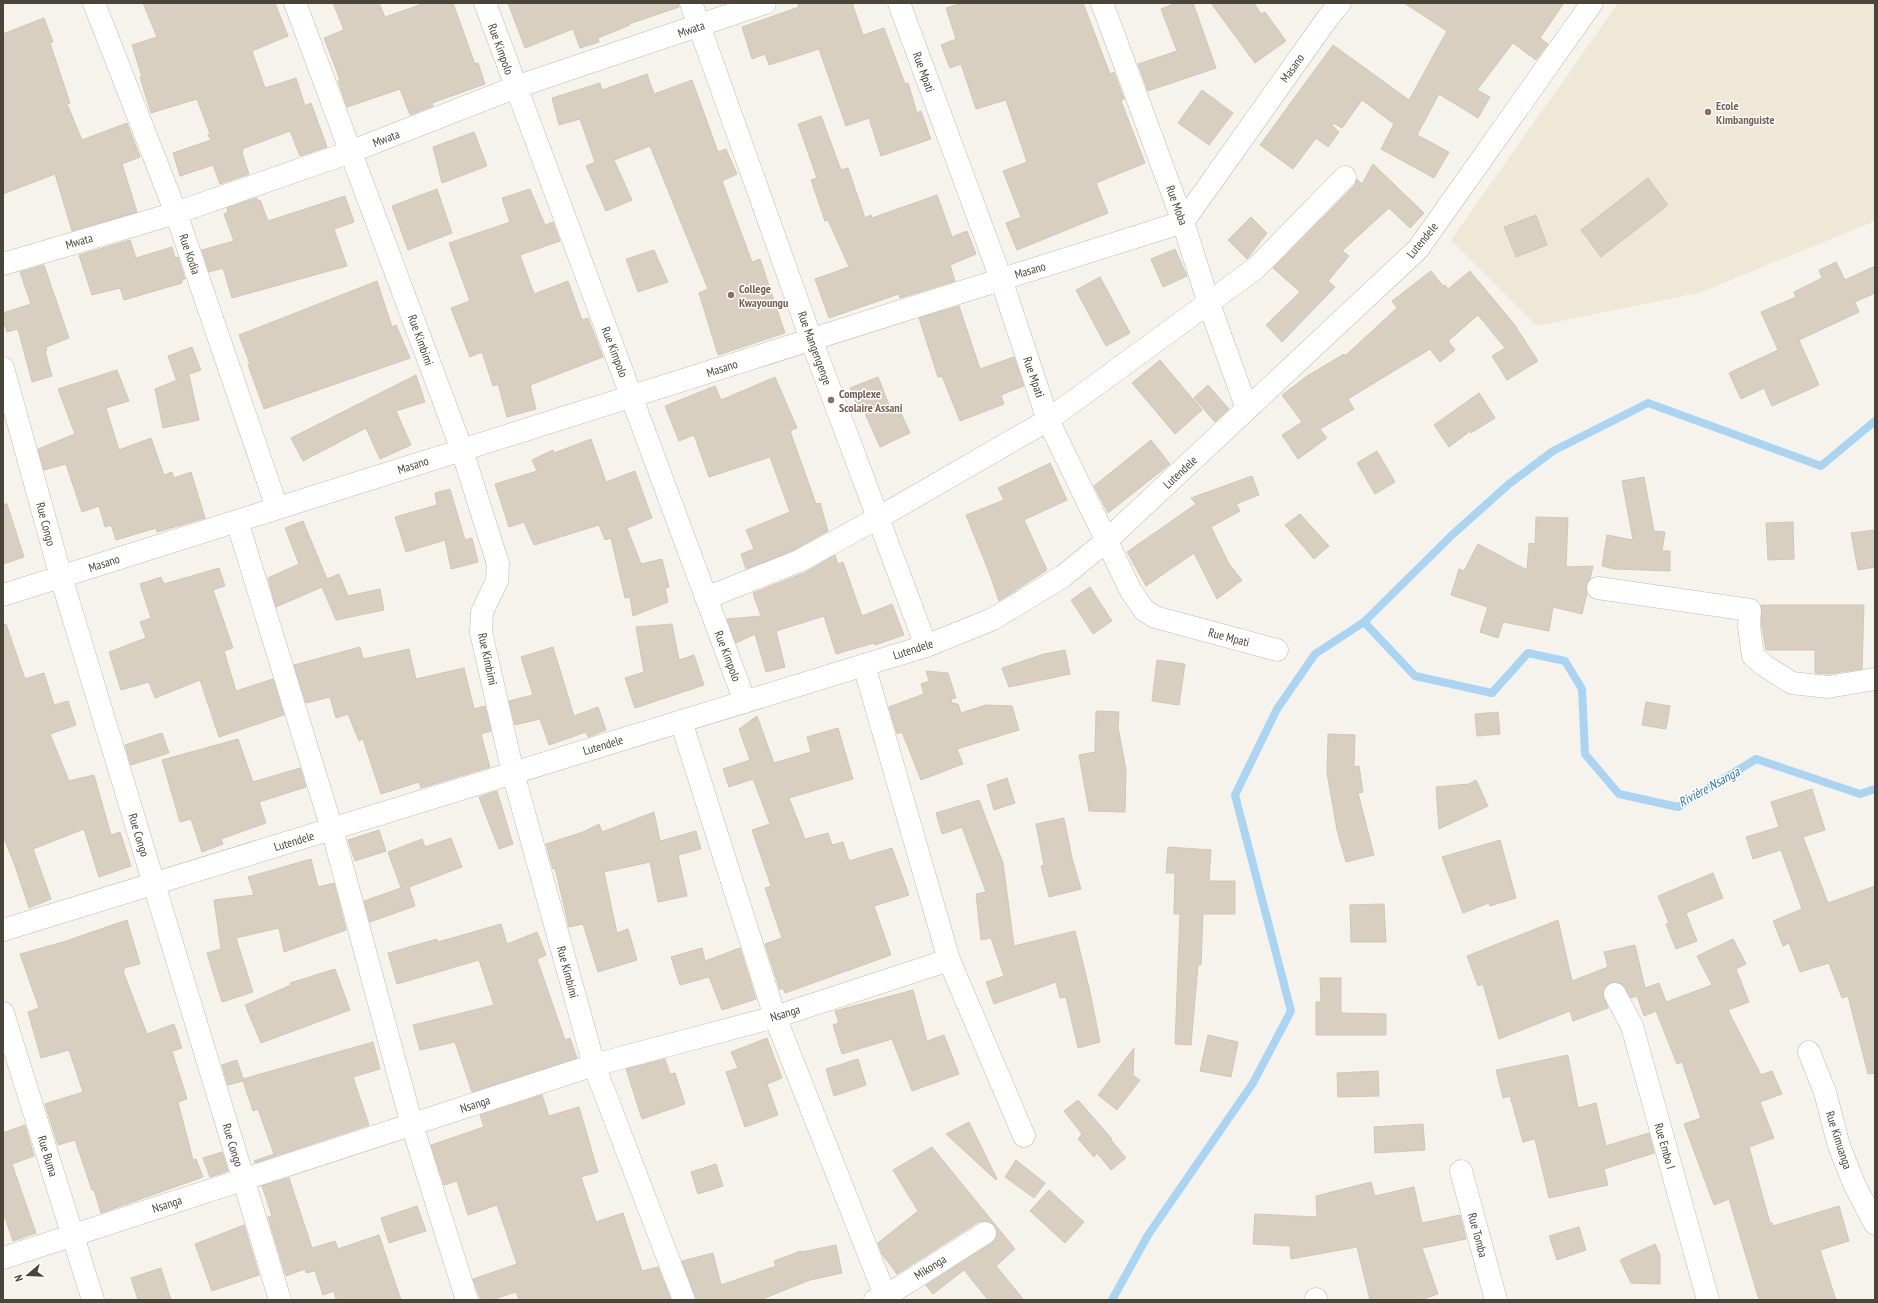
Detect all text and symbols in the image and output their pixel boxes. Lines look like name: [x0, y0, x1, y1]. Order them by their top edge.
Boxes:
street label: Mwata: [675, 17, 707, 41]
street label: Rue Kimpolo: [485, 21, 517, 77]
street label: Rue Mpati: [910, 50, 938, 94]
street label: Masano: [1277, 51, 1307, 85]
place label: Ecole Kimbanguiste: [1716, 98, 1775, 127]
marker: Ecole Kimbanguiste: [1703, 107, 1713, 117]
street label: Mwata: [370, 126, 402, 150]
street label: Rue Moba: [1163, 183, 1191, 227]
street label: Lutendele: [1403, 219, 1441, 261]
street label: Mwata: [64, 230, 95, 252]
street label: Rue Kodia: [176, 232, 204, 276]
street label: Masano: [1013, 258, 1047, 282]
place label: College Kwayoungu: [739, 281, 788, 310]
marker: College Kwayoungu: [726, 290, 736, 300]
street label: Rue Mangengenge: [795, 309, 835, 387]
street label: Rue Kimbimi: [405, 313, 437, 367]
street label: Rue Kimpolo: [598, 324, 632, 380]
street label: Rue Mpati: [1020, 355, 1048, 399]
street label: Masano: [705, 356, 739, 380]
place label: Complexe Scolaire Assani: [839, 386, 903, 415]
marker: Complexe Scolaire Assani: [826, 395, 836, 405]
street label: Lutendele: [1160, 452, 1200, 492]
street label: Masano: [396, 453, 430, 477]
street label: Rue Congo: [33, 501, 59, 547]
street label: Masano: [87, 551, 121, 575]
street label: Rue Mpati: [1207, 624, 1251, 650]
street label: Rue Kimpolo: [711, 628, 745, 684]
street label: Rue Kimbimi: [475, 632, 501, 686]
street label: Lutendele: [891, 635, 935, 663]
street label: Lutendele: [581, 732, 625, 758]
water label: Rivière Nsanga: [1676, 763, 1743, 811]
street label: Rue Congo: [125, 812, 153, 858]
street label: Lutendele: [272, 828, 316, 854]
street label: Rue Kimbimi: [554, 944, 582, 1000]
street label: Nsanga: [768, 1001, 802, 1025]
street label: Nsanga: [458, 1092, 492, 1116]
street label: Rue Kimuanga: [1823, 1109, 1855, 1171]
street label: Rue Embo I: [1651, 1121, 1679, 1171]
street label: Rue Congo: [219, 1122, 247, 1168]
street label: Rue Buma: [35, 1134, 61, 1178]
street label: Nsanga: [150, 1192, 184, 1216]
street label: Rue Tomba: [1465, 1211, 1491, 1259]
street label: Mikonga: [911, 1251, 949, 1283]
north arrow: [8, 1255, 48, 1295]
text: N: [11, 1273, 26, 1283]

